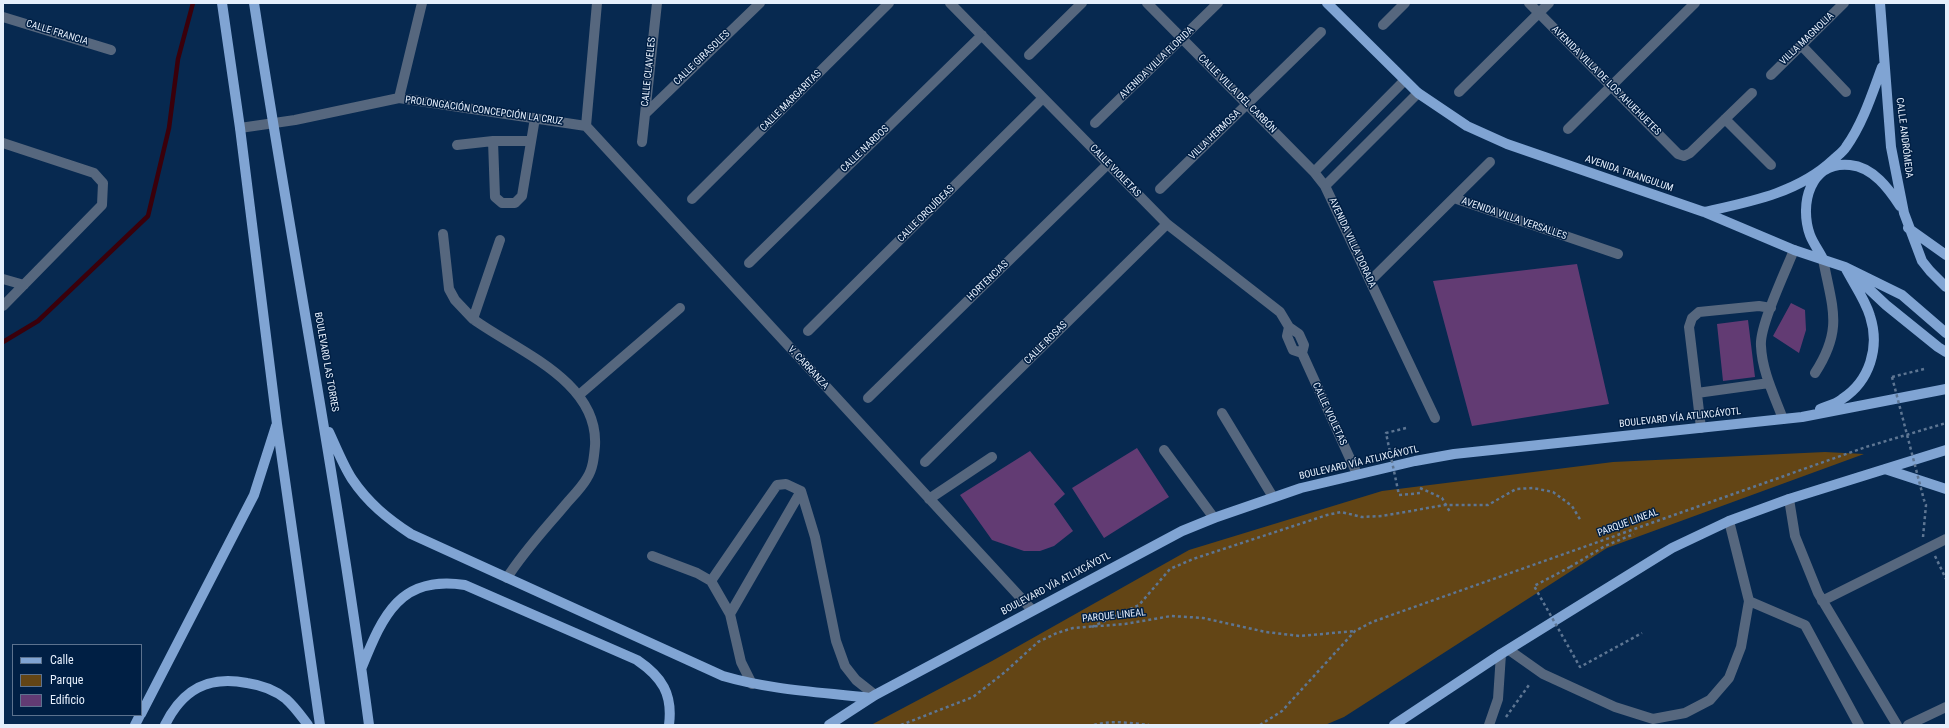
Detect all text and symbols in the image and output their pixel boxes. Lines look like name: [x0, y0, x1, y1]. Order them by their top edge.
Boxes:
street label: VILLA MAGNOLIA: [1778, 10, 1836, 68]
street label: CALLE FRANCIA: [24, 18, 90, 48]
street label: AVENIDA VILLA FLORIDA: [1117, 24, 1197, 102]
street label: AVENIDA VILLA DE LOS AHUEHUETES: [1549, 24, 1663, 138]
street label: CALLE GIRASOLES: [671, 28, 733, 88]
street label: CALLE CLAVELES: [639, 37, 659, 107]
street label: CALLE VILLA DEL CARBÓN: [1195, 52, 1279, 136]
street label: CALLE MARGARITAS: [758, 68, 824, 134]
street label: PROLONGACIÓN CONCEPCIÓN LA CRUZ: [404, 94, 564, 128]
street label: CALLE ANDRÓMEDA: [1893, 97, 1915, 179]
street label: VILLA HERMOSA: [1187, 107, 1243, 163]
street label: CALLE NARDOS: [838, 123, 892, 175]
street label: CALLE VIOLETAS: [1087, 142, 1143, 200]
street label: AVENIDA TRIANGULUM: [1583, 153, 1675, 195]
street label: CALLE ORQUÍDEAS: [895, 183, 957, 245]
street label: AVENIDA VILLA VERSALLES: [1460, 195, 1568, 243]
street label: AVENIDA VILLA DORADA: [1326, 196, 1378, 290]
street label: HORTENCIAS: [965, 258, 1011, 304]
street label: BOULEVARD LAS TORRES: [311, 311, 341, 413]
street label: CALLE ROSAS: [1022, 319, 1070, 367]
street label: V. CARRANZA: [785, 344, 831, 392]
street label: CALLE VIOLETAS: [1309, 381, 1349, 447]
street label: BOULEVARD VÍA ATLIXCÁYOTL: [1619, 406, 1741, 430]
street label: BOULEVARD VÍA ATLIXCÁYOTL: [1298, 443, 1420, 483]
street label: PARQUE LINEAL: [1596, 506, 1660, 540]
street label: BOULEVARD VÍA ATLIXCÁYOTL: [999, 550, 1113, 618]
street label: PARQUE LINEAL: [1082, 607, 1146, 625]
legend: [12, 644, 142, 716]
text: Calle: [50, 653, 74, 667]
text: Parque: [50, 673, 83, 687]
text: Edificio: [50, 693, 85, 707]

